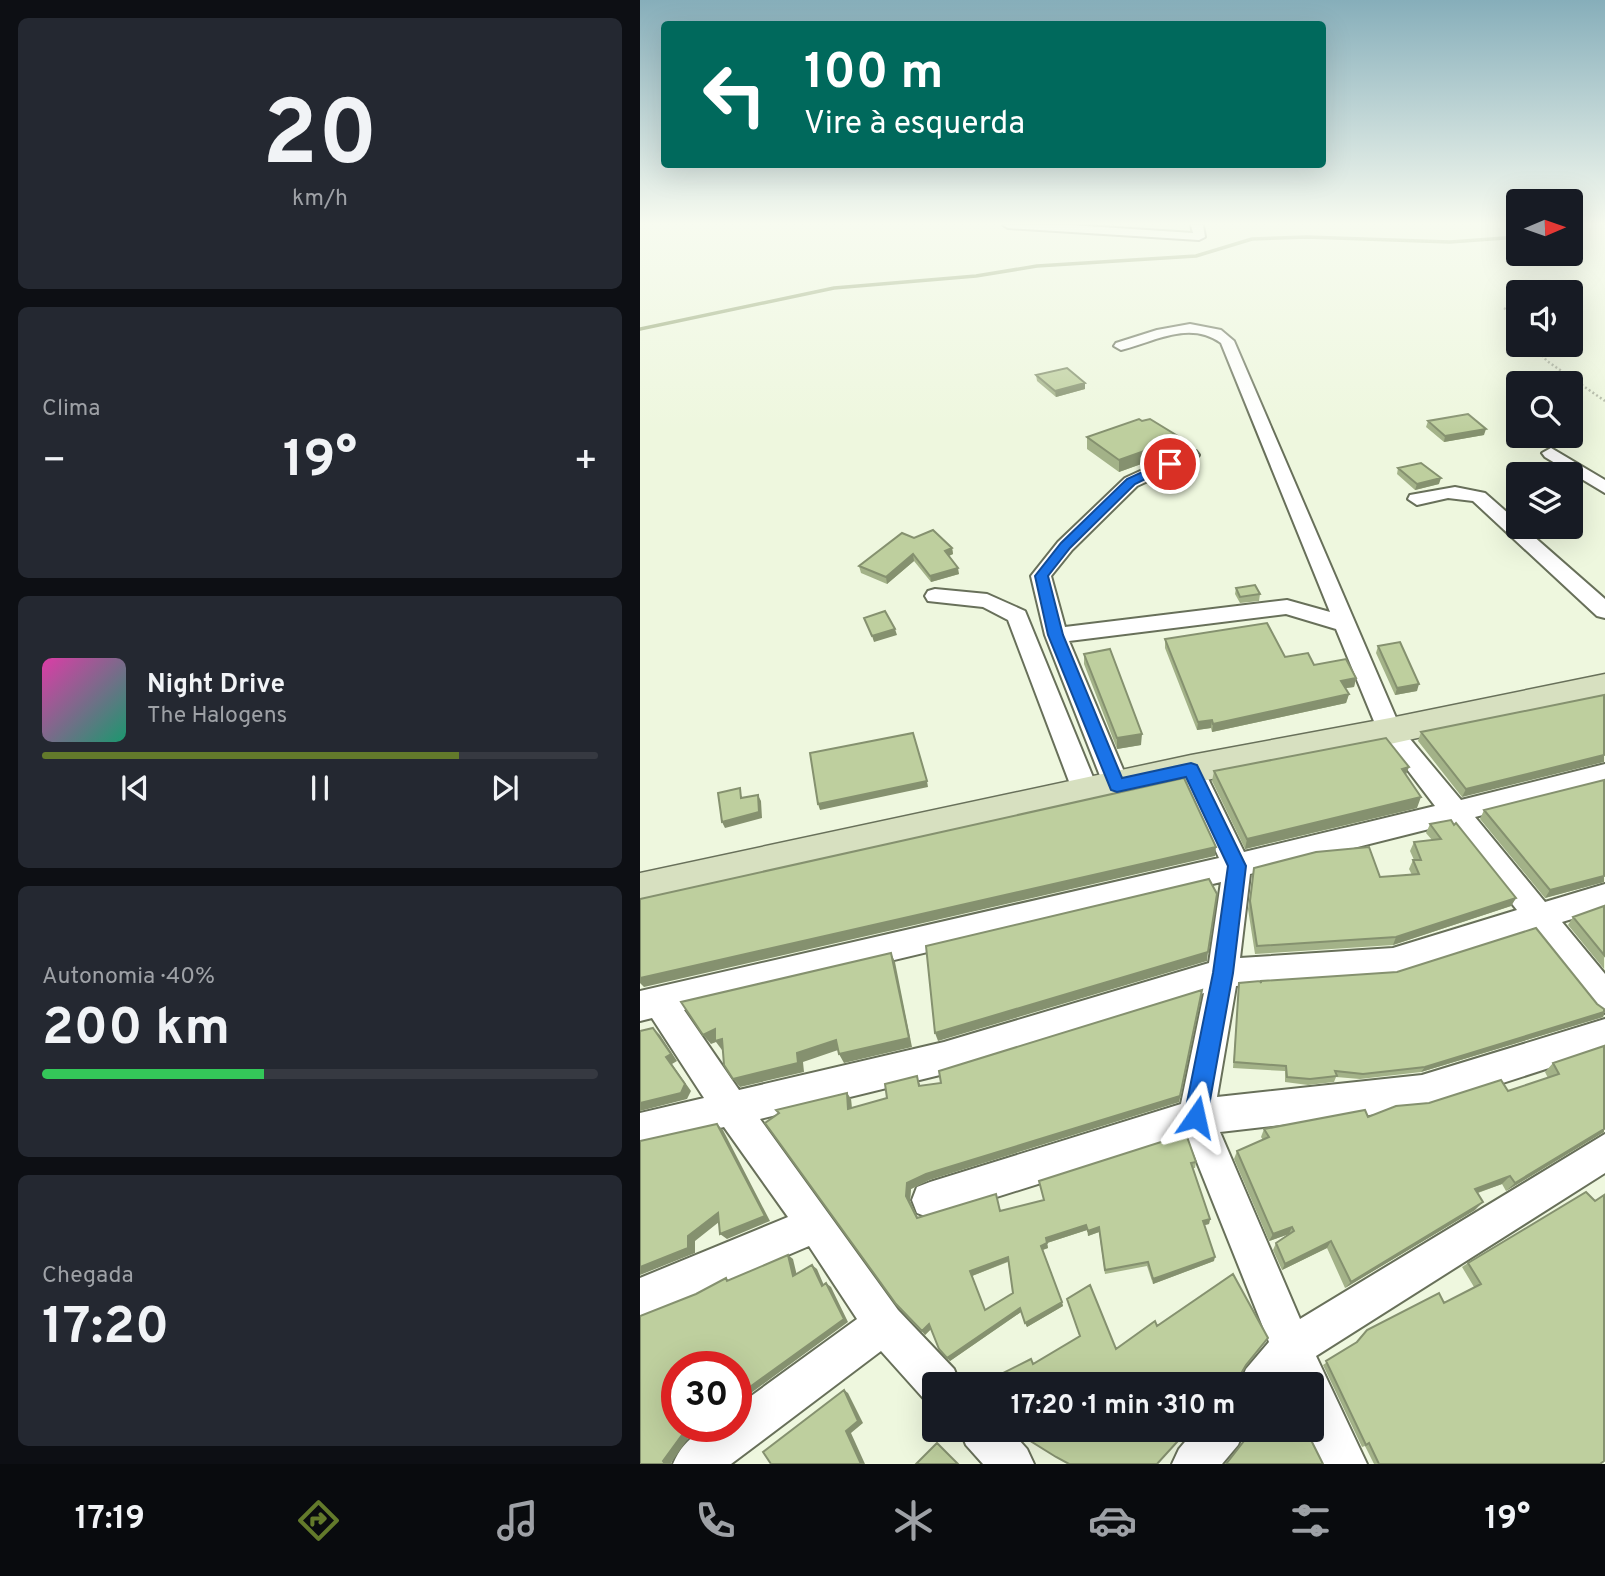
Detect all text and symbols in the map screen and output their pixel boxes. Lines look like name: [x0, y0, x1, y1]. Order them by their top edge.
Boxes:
text: 100 m: [804, 44, 943, 106]
icon: left: [689, 49, 780, 140]
text: 20: [262, 82, 378, 197]
text: Vire à esquerda: [804, 105, 1025, 145]
text: km/h: [292, 185, 348, 214]
north arrow: [1506, 189, 1583, 266]
map controls: [1506, 189, 1583, 539]
button: sound: [1506, 280, 1583, 357]
button: search: [1506, 371, 1583, 448]
text: Clima: [42, 395, 100, 424]
text: 19°: [283, 429, 357, 495]
pin: [1140, 434, 1200, 494]
text: −: [42, 438, 67, 487]
text: +: [573, 438, 598, 487]
icon: arrive: [1151, 445, 1189, 483]
button: layers: [1506, 462, 1583, 539]
text: Night Drive: [147, 669, 285, 702]
text: The Halogens: [147, 702, 287, 731]
icon: previous: [116, 769, 154, 807]
icon: pause: [301, 769, 339, 807]
icon: next: [486, 769, 524, 807]
text: Autonomia · 40%: [42, 963, 215, 992]
text: 200 km: [42, 997, 230, 1063]
position arrow: [1159, 1080, 1233, 1154]
text: Chegada: [42, 1262, 134, 1291]
text: 17:20: [42, 1296, 169, 1362]
speed limit sign: 30: [661, 1351, 752, 1442]
text: 17:20 · 1 min · 310 m: [1011, 1390, 1235, 1423]
icon: directions: [294, 1496, 343, 1545]
icon: music: [493, 1496, 542, 1545]
icon: phone: [691, 1496, 740, 1545]
icon: climate: [889, 1496, 938, 1545]
icon: car: [1088, 1496, 1137, 1545]
icon: filters: [1286, 1496, 1335, 1545]
text: 17:19: [75, 1500, 145, 1540]
text: 19°: [1485, 1500, 1530, 1540]

